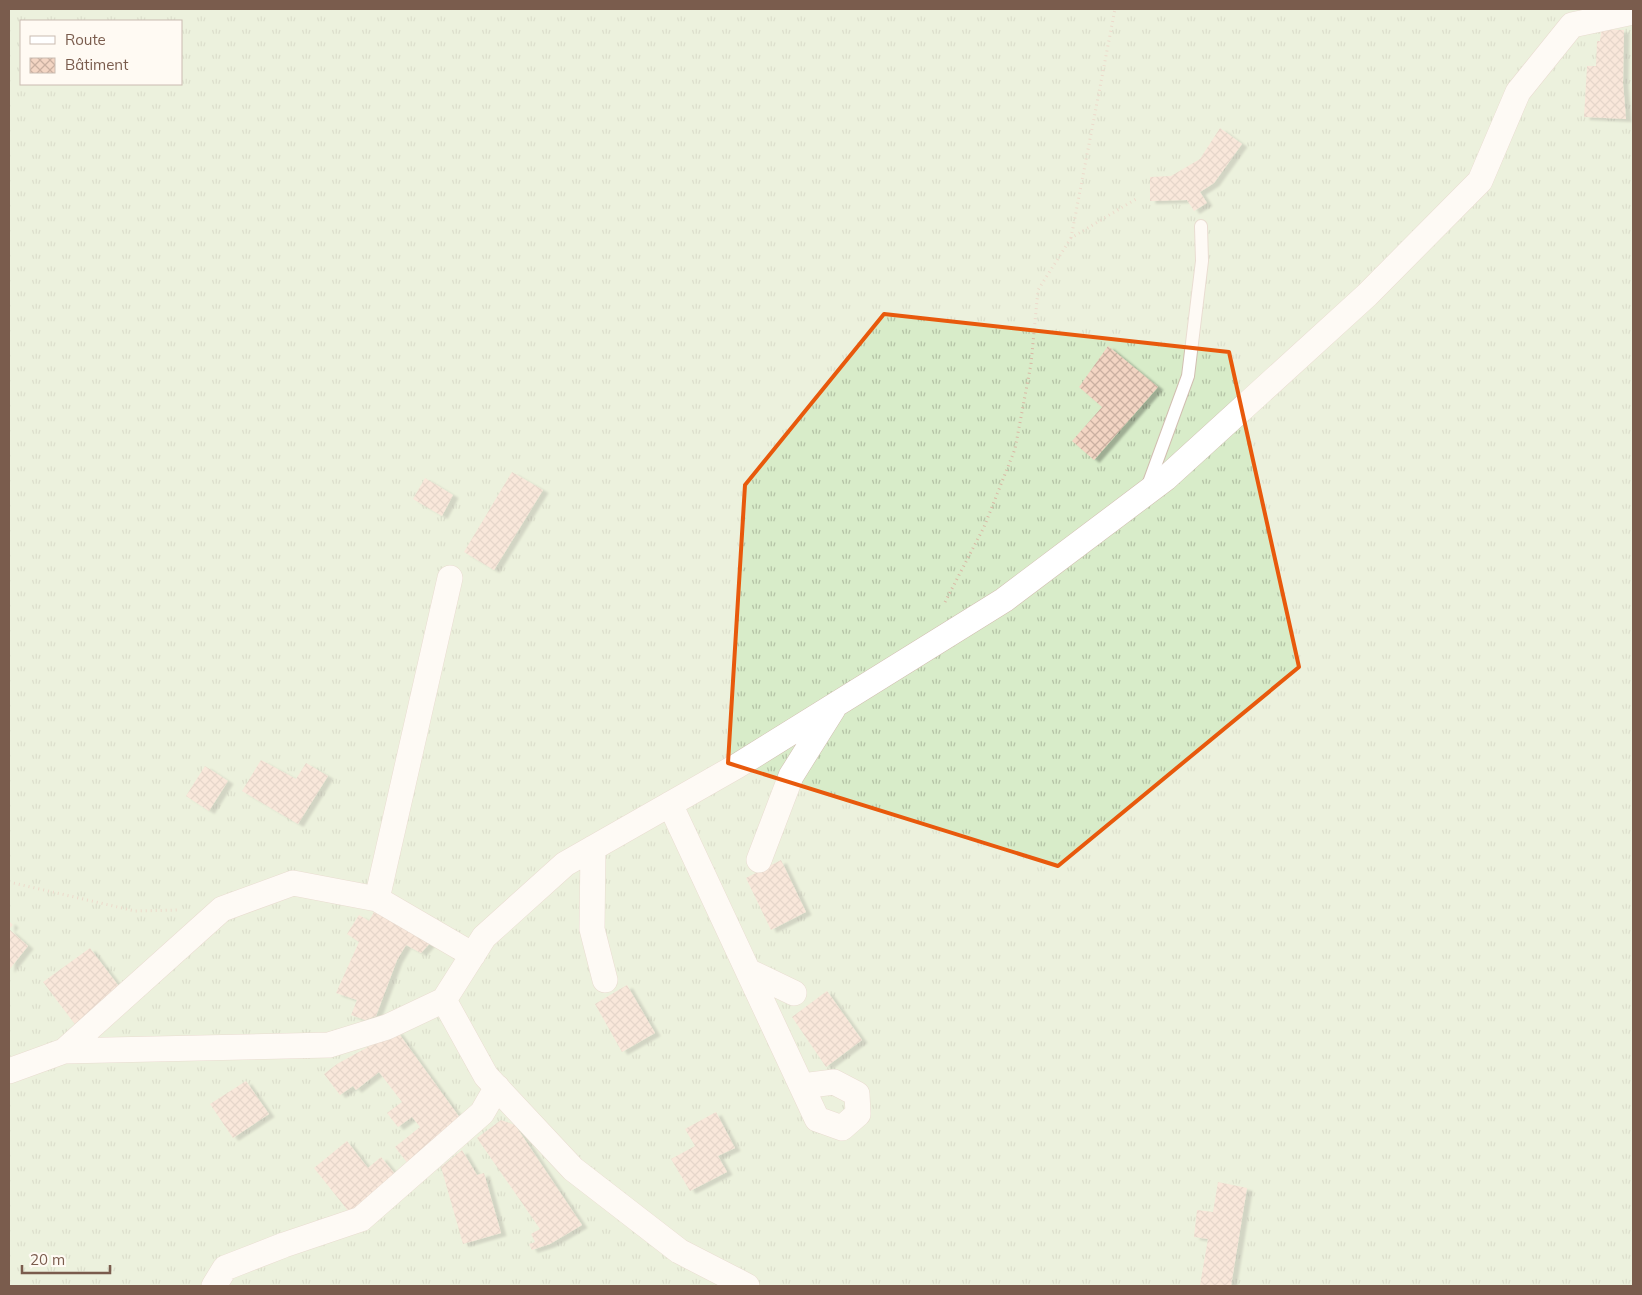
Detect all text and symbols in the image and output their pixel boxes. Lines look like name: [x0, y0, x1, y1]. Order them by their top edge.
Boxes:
legend: [20, 20, 182, 85]
text: Route: [65, 30, 106, 49]
text: Bâtiment: [65, 55, 128, 74]
scale bar: [22, 1242, 110, 1274]
text: 20 m: [30, 1250, 65, 1269]

